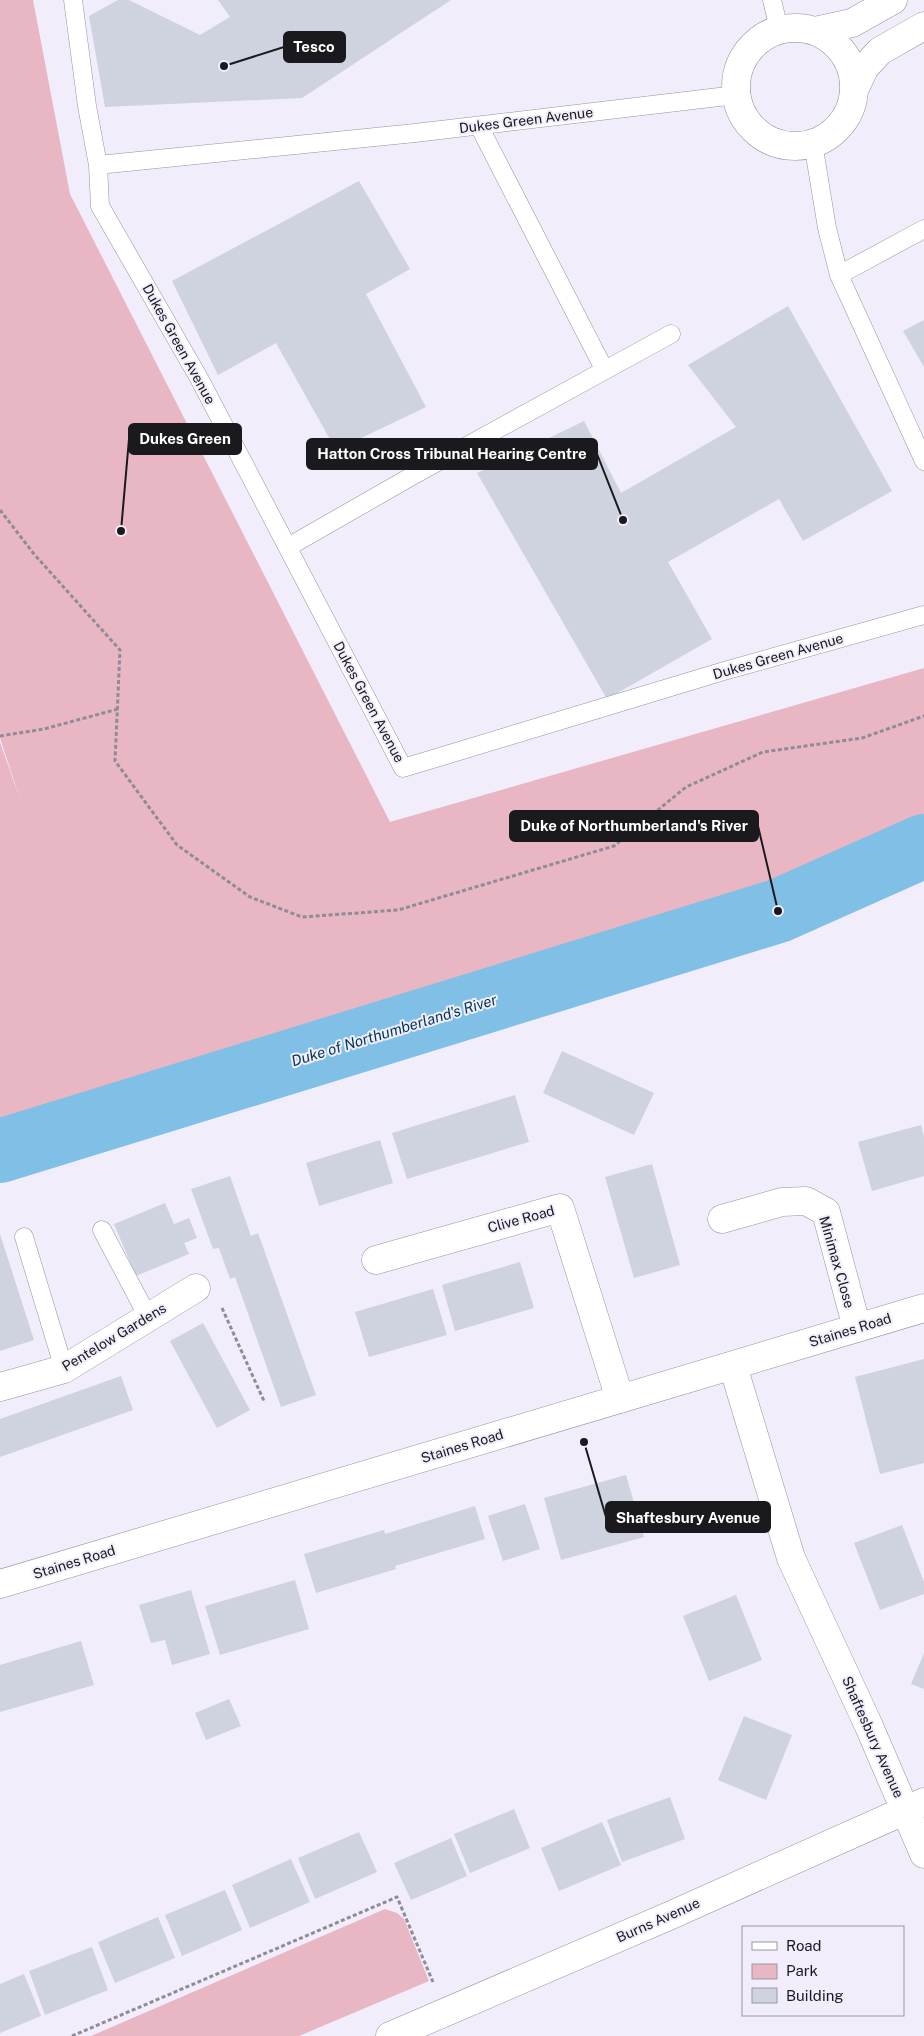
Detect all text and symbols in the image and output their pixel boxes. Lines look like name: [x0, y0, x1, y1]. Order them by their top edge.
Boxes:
callout: Tesco: [284, 32, 345, 62]
text: Tesco: [293, 38, 335, 55]
street label: Dukes Green Avenue: [458, 104, 594, 136]
street label: Dukes Green Avenue: [139, 281, 219, 407]
callout: Dukes Green: [129, 424, 241, 454]
text: Dukes Green: [139, 430, 231, 447]
callout: Hatton Cross Tribunal Hearing Centre: [307, 439, 597, 469]
text: Hatton Cross Tribunal Hearing Centre: [317, 445, 587, 462]
street label: Dukes Green Avenue: [711, 630, 845, 682]
street label: Dukes Green Avenue: [330, 639, 408, 765]
callout: Duke of Northumberland's River: [510, 811, 758, 841]
text: Duke of Northumberland's River: [520, 817, 748, 834]
water label: Duke of Northumberland's River: [289, 990, 499, 1069]
street label: Clive Road: [486, 1202, 556, 1236]
street label: Minimax Close: [816, 1214, 858, 1310]
street label: Pentelow Gardens: [59, 1300, 169, 1374]
street label: Staines Road: [807, 1310, 893, 1350]
street label: Staines Road: [419, 1426, 505, 1466]
callout: Shaftesbury Avenue: [606, 1502, 770, 1532]
text: Shaftesbury Avenue: [616, 1509, 760, 1526]
street label: Staines Road: [31, 1542, 117, 1582]
street label: Shaftesbury Avenue: [839, 1674, 907, 1800]
street label: Burns Avenue: [614, 1894, 702, 1946]
legend: [742, 1926, 904, 2016]
text: Road: [786, 1937, 822, 1954]
text: Park: [786, 1962, 818, 1979]
text: Building: [786, 1987, 844, 2004]

